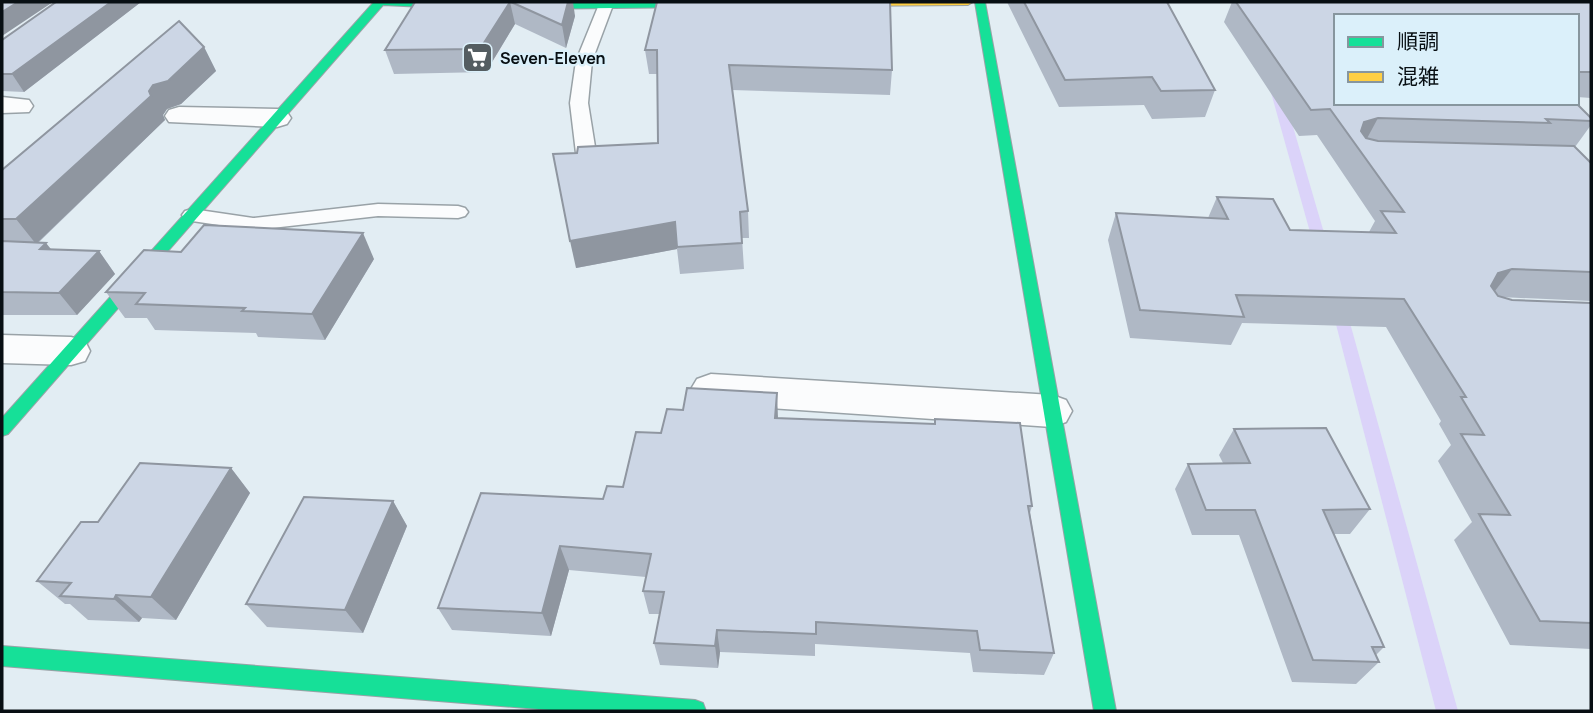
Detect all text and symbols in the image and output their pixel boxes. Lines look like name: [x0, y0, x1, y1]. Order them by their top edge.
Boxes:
legend: [1334, 14, 1579, 105]
text: 順調: [1397, 27, 1439, 55]
supermarket icon: Seven-Eleven: [460, 41, 494, 75]
place label: Seven-Eleven: [500, 47, 606, 69]
text: 混雑: [1397, 62, 1439, 90]

